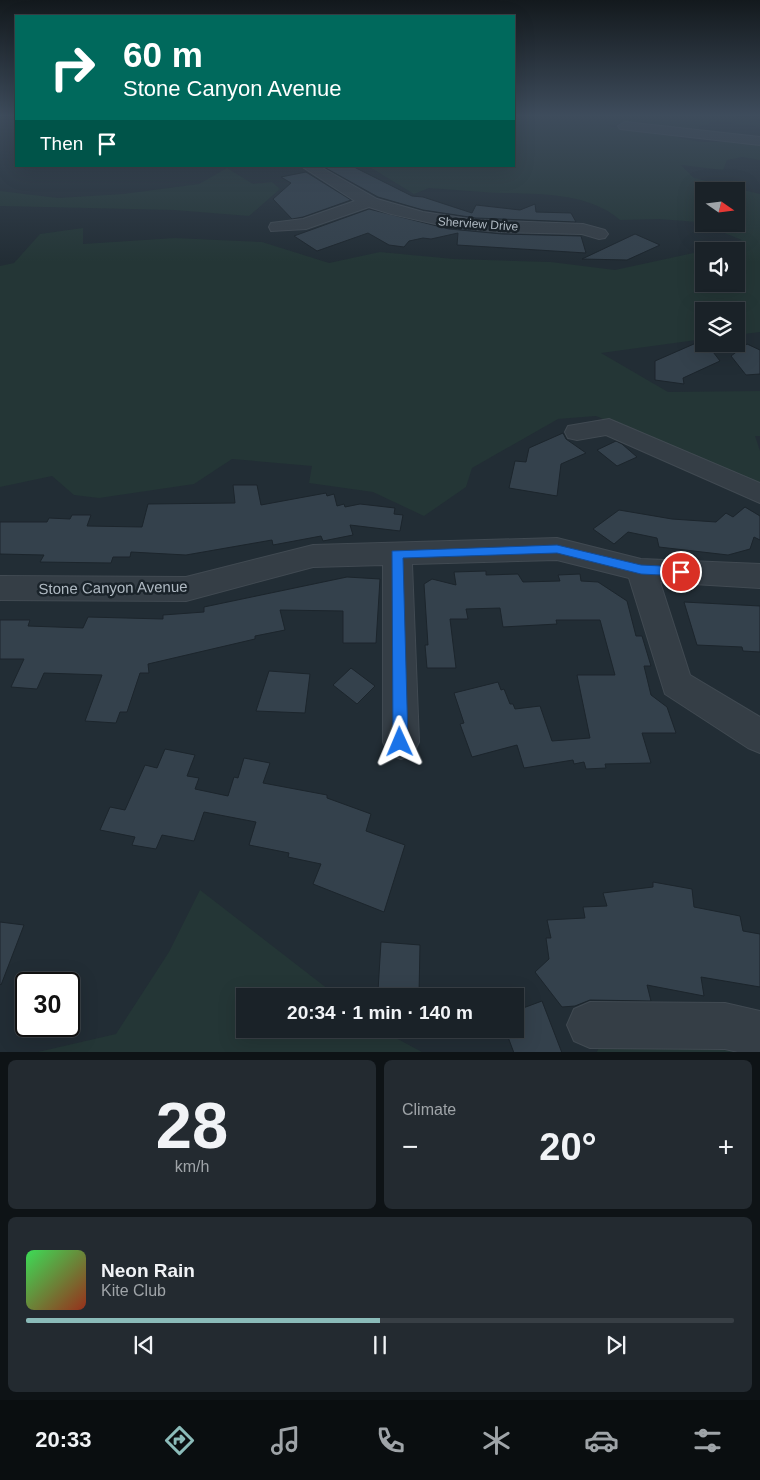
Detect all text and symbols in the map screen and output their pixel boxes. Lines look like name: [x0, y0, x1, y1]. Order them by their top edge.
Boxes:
icon: right: [40, 35, 105, 100]
text: 60 m: [123, 35, 203, 74]
text: Stone Canyon Avenue: [123, 76, 342, 101]
icon: arrive: [93, 130, 121, 158]
text: Then: [40, 133, 83, 154]
north arrow: [695, 182, 745, 232]
map controls: [695, 182, 745, 352]
street label: Sherview Drive: [437, 214, 519, 234]
button: sound: [695, 242, 745, 292]
button: layers: [695, 302, 745, 352]
pin: [660, 551, 702, 593]
icon: arrive: [667, 558, 695, 586]
street label: Stone Canyon Avenue: [38, 578, 188, 597]
position arrow: [373, 715, 425, 767]
speed limit sign: 30: [15, 972, 80, 1037]
text: 20:34 · 1 min · 140 m: [287, 1002, 473, 1023]
text: 28: [156, 1089, 228, 1162]
text: Climate: [402, 1101, 456, 1118]
text: 20°: [539, 1126, 597, 1168]
text: −: [402, 1131, 418, 1162]
text: +: [718, 1131, 734, 1162]
text: km/h: [175, 1158, 209, 1175]
text: Neon Rain: [101, 1260, 195, 1281]
text: Kite Club: [101, 1282, 166, 1299]
icon: previous: [130, 1331, 158, 1359]
icon: pause: [366, 1331, 394, 1359]
icon: next: [602, 1331, 630, 1359]
icon: directions: [162, 1423, 197, 1458]
icon: music: [268, 1423, 303, 1458]
icon: phone: [373, 1423, 408, 1458]
icon: climate: [479, 1423, 514, 1458]
icon: car: [584, 1423, 619, 1458]
icon: filters: [690, 1423, 725, 1458]
text: 20:33: [35, 1427, 92, 1452]

